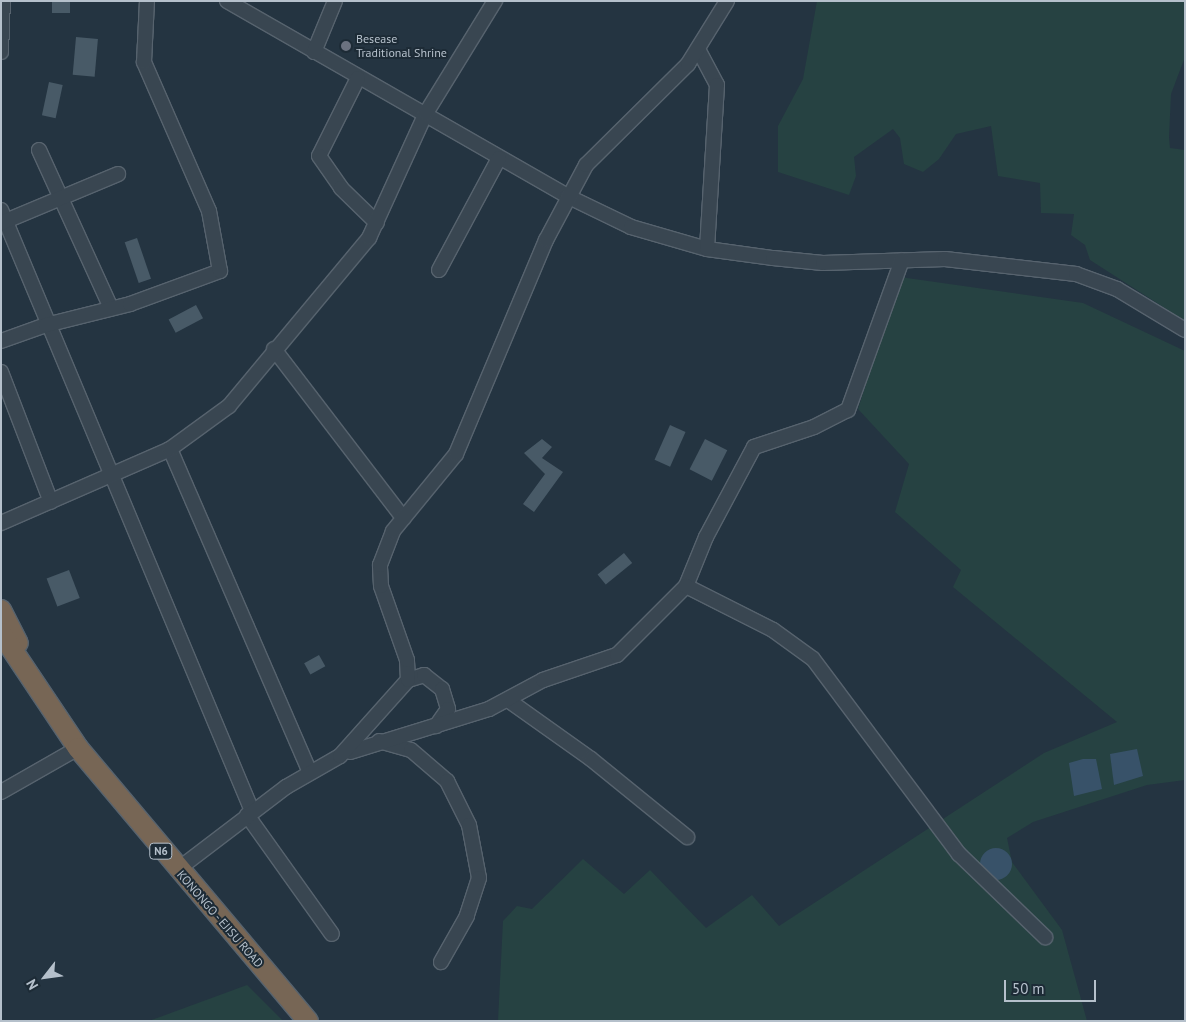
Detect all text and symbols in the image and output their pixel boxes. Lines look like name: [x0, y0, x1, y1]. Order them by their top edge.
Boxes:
place label: Besease Traditional Shrine: [356, 32, 447, 60]
marker: Besease Traditional Shrine: [340, 40, 352, 52]
road number: N6: [148, 842, 174, 859]
street label: KONONGO - EJISU ROAD: [173, 867, 267, 971]
north arrow: [20, 952, 70, 1002]
scale bar: [1006, 970, 1098, 1002]
text: N: [22, 976, 42, 993]
text: 50 m: [1012, 979, 1045, 998]

